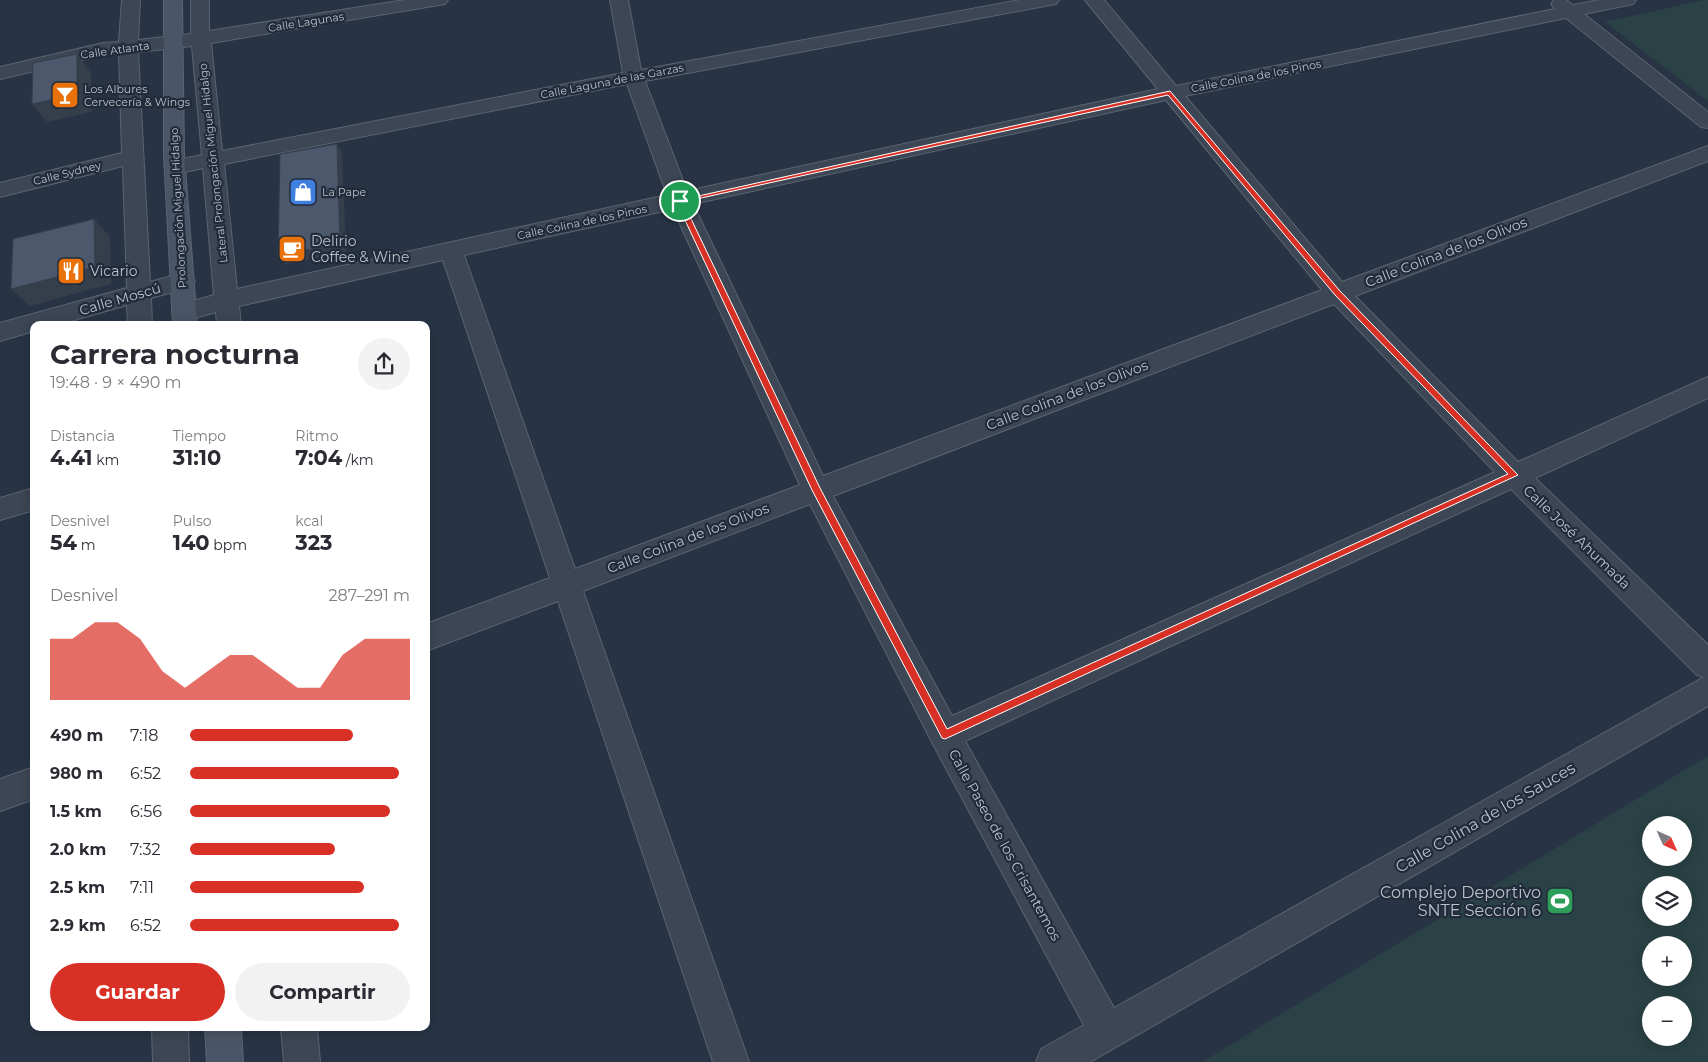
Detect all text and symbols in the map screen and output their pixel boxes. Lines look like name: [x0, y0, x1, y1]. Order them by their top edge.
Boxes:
street label: Calle Lagunas: [267, 9, 346, 35]
street label: Calle Atlanta: [80, 38, 150, 62]
street label: Calle Colina de los Pinos: [1190, 56, 1323, 96]
street label: Calle Laguna de las Garzas: [539, 60, 686, 102]
street label: Lateral Prolongación Miguel Hidalgo: [196, 62, 230, 264]
bar icon: Los Albures Cervecería & Wings: [50, 80, 80, 110]
place label: Los Albures Cervecería & Wings: [84, 82, 191, 109]
street label: Prolongación Miguel Hidalgo: [167, 127, 189, 289]
street label: Calle Sydney: [32, 158, 103, 188]
shop icon: La Pape: [288, 177, 318, 207]
pin: [659, 180, 701, 222]
place label: La Pape: [322, 185, 367, 199]
icon: arrive: [666, 187, 694, 215]
street label: Calle Colina de los Pinos: [516, 201, 649, 243]
street label: Calle Colina de los Olivos: [1362, 213, 1530, 291]
place label: Delirio Coffee & Wine: [311, 232, 409, 266]
cafe icon: Delirio Coffee & Wine: [277, 234, 307, 264]
restaurant icon: Vicario: [56, 256, 86, 286]
place label: Vicario: [90, 262, 138, 280]
street label: Calle Moscú: [77, 279, 163, 319]
text: Carrera nocturna: [50, 337, 300, 371]
button: share: [358, 338, 410, 390]
street label: Calle Colina de los Olivos: [983, 356, 1151, 434]
text: 19:48 · 9 × 490 m: [50, 373, 182, 392]
text: Distancia: [50, 427, 115, 445]
text: Tiempo: [173, 427, 226, 445]
text: Ritmo: [295, 427, 338, 445]
text: 4.41: [50, 445, 93, 470]
text: 31:10: [173, 445, 221, 470]
text: 7:04: [295, 445, 342, 470]
text: km: [93, 451, 119, 469]
text: /km: [342, 451, 374, 469]
street label: Calle José Ahumada: [1520, 481, 1634, 593]
street label: Calle Colina de los Olivos: [604, 499, 772, 577]
text: Desnivel: [50, 512, 110, 530]
text: Pulso: [173, 512, 212, 530]
text: kcal: [295, 512, 323, 530]
text: 54: [50, 530, 77, 555]
text: 140: [173, 530, 210, 555]
text: 323: [295, 530, 332, 555]
text: m: [77, 536, 96, 554]
text: bpm: [210, 536, 247, 554]
text: Desnivel: [50, 586, 118, 605]
text: 287–291 m: [329, 586, 410, 605]
text: 490 m: [50, 726, 103, 745]
text: 7:18: [130, 726, 158, 745]
street label: Calle Paseo de los Crisantemos: [945, 746, 1065, 944]
street label: Calle Colina de los Sauces: [1392, 758, 1579, 877]
text: 980 m: [50, 764, 103, 783]
text: 6:52: [130, 764, 161, 783]
text: 1.5 km: [50, 802, 102, 821]
text: 6:56: [130, 802, 162, 821]
north arrow: [1642, 816, 1692, 866]
map controls: [1642, 816, 1692, 1046]
text: 2.0 km: [50, 840, 106, 859]
text: 7:32: [130, 840, 161, 859]
button: layers: [1642, 876, 1692, 926]
text: 2.5 km: [50, 878, 105, 897]
text: 7:11: [130, 878, 154, 897]
place label: Complejo Deportivo SNTE Sección 6: [1380, 883, 1541, 920]
sports icon: Complejo Deportivo SNTE Sección 6: [1545, 886, 1575, 916]
text: 2.9 km: [50, 916, 106, 935]
text: 6:52: [130, 916, 161, 935]
button: +: [1642, 936, 1692, 986]
button: Guardar: [50, 963, 225, 1021]
button: Compartir: [235, 963, 410, 1021]
button: −: [1642, 996, 1692, 1046]

